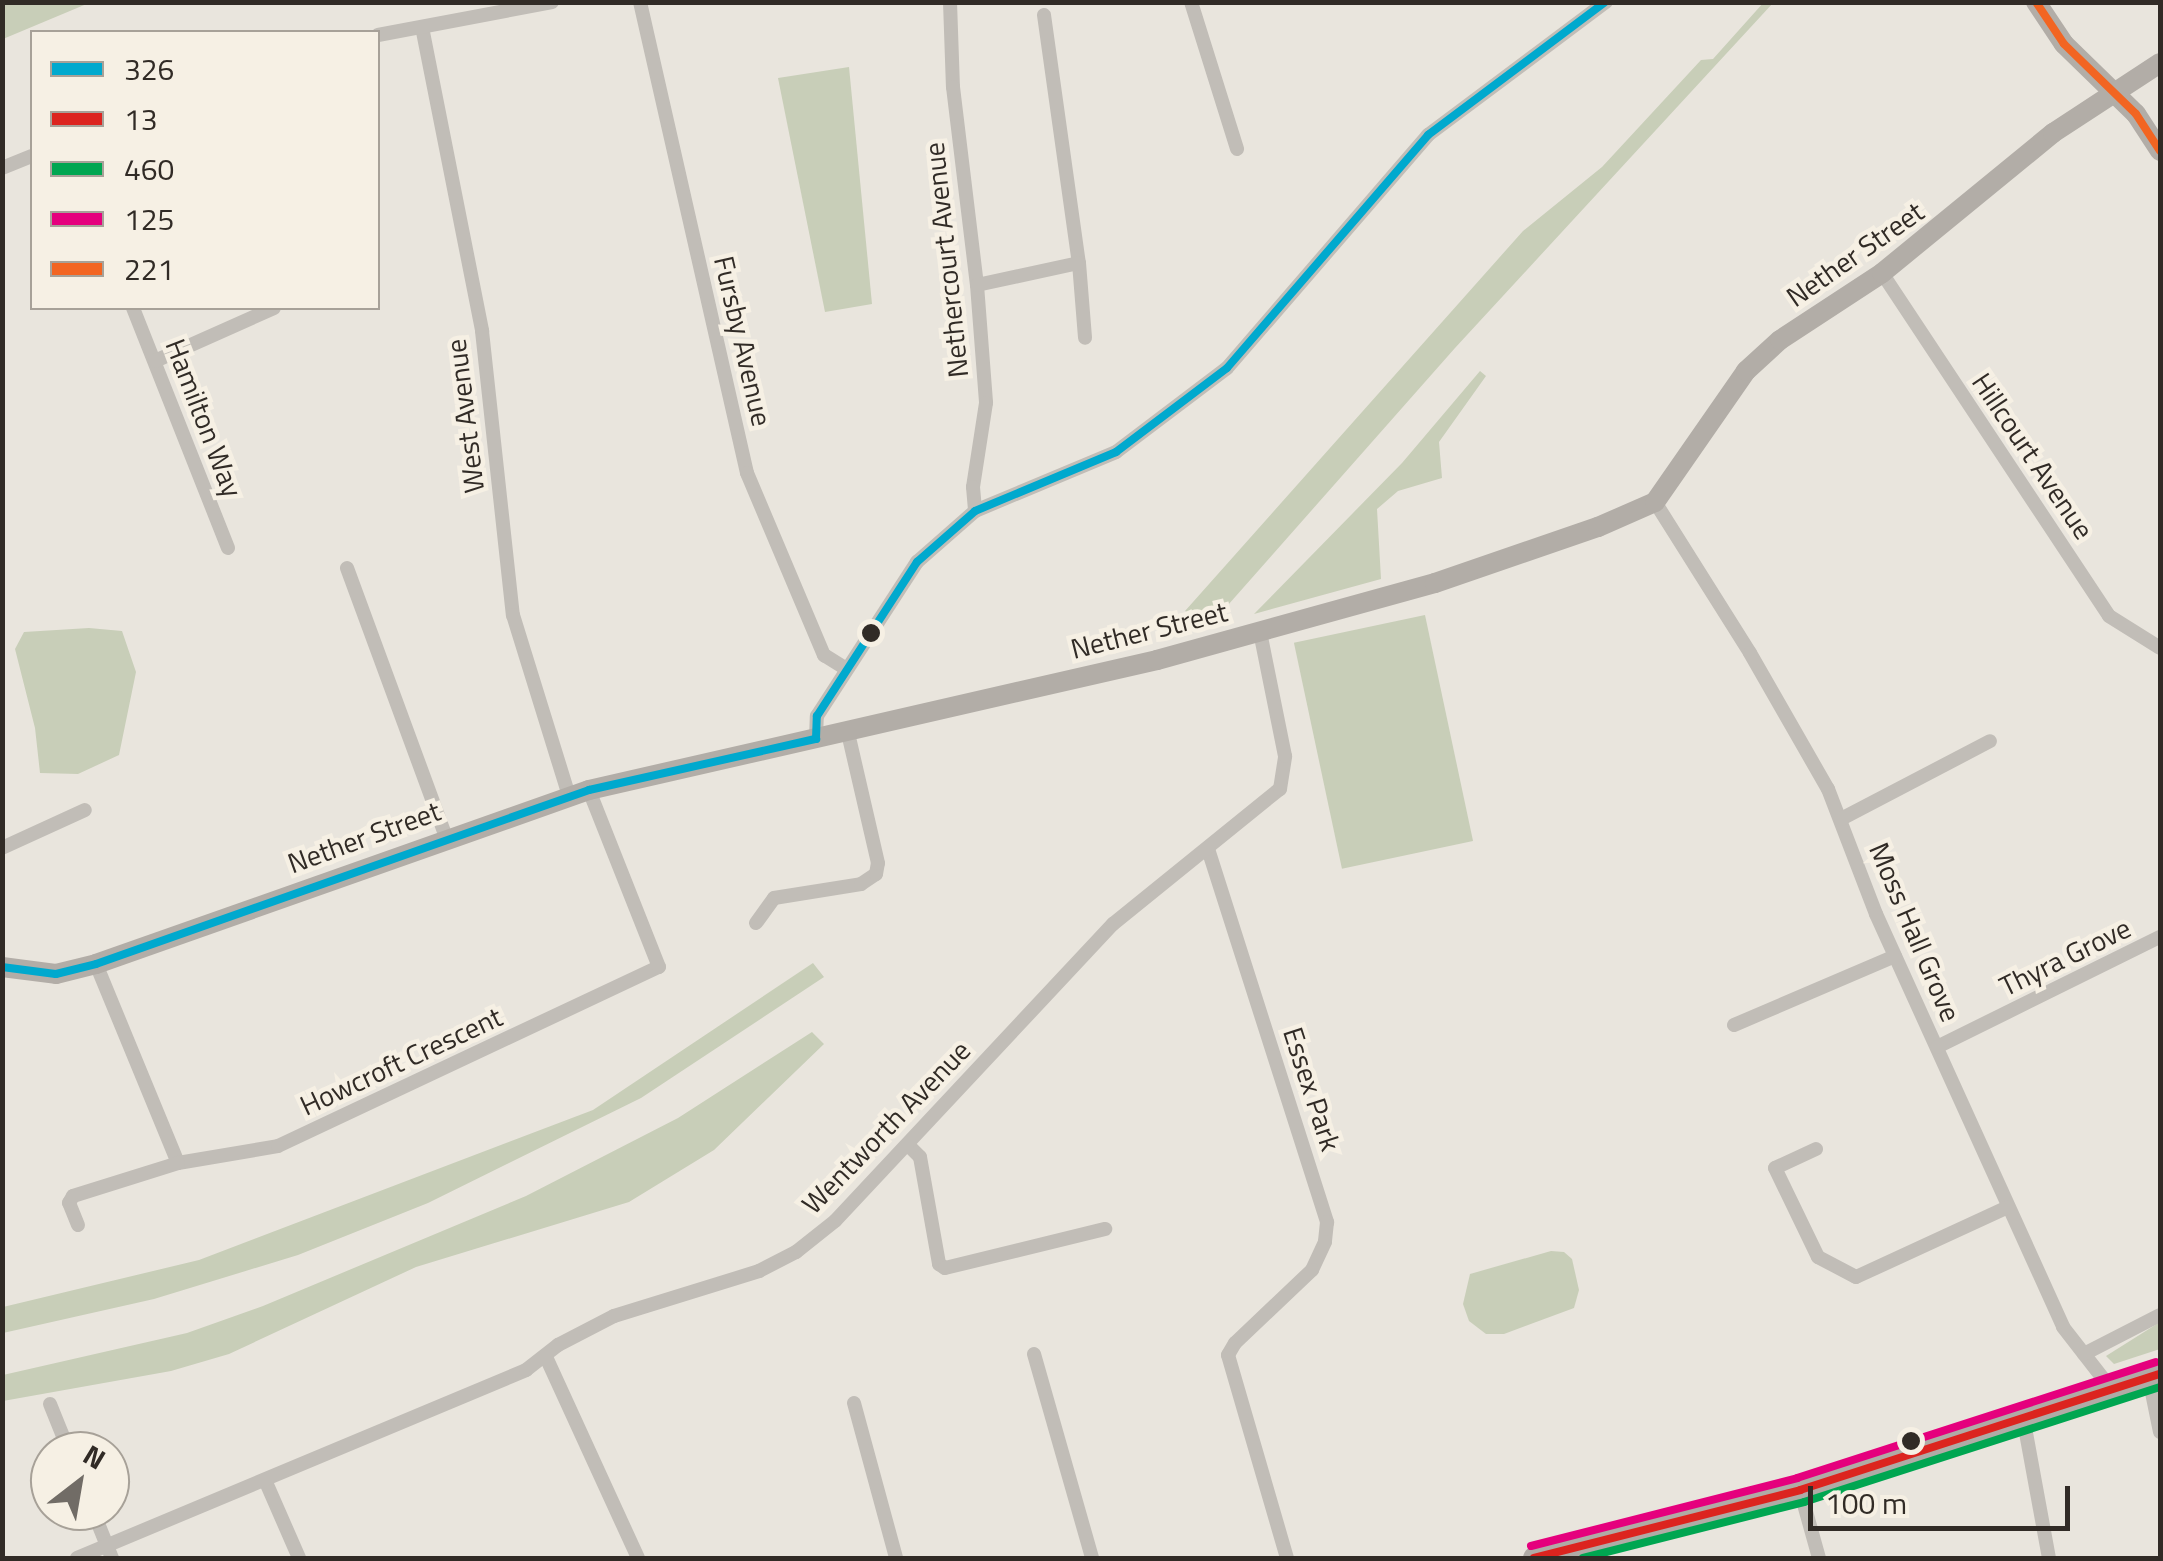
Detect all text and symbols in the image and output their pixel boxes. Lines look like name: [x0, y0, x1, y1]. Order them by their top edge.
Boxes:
legend: [30, 30, 380, 310]
text: 326: [124, 46, 174, 92]
text: 13: [124, 96, 158, 142]
street label: Nethercourt Avenue: [917, 141, 975, 379]
text: 460: [124, 146, 174, 192]
street label: Nether Street: [1780, 194, 1930, 314]
text: 125: [124, 196, 174, 242]
text: 221: [124, 246, 174, 292]
street label: Fursby Avenue: [707, 253, 779, 429]
street label: Hamilton Way: [158, 334, 250, 502]
street label: West Avenue: [439, 337, 491, 495]
street label: Hillcourt Avenue: [1965, 367, 2101, 545]
street label: Nether Street: [1067, 594, 1231, 666]
unlabelled marker: [861, 623, 881, 643]
street label: Nether Street: [283, 794, 445, 880]
street label: Moss Hall Grove: [1862, 838, 1968, 1026]
street label: Thyra Grove: [1994, 911, 2136, 1003]
street label: Howcroft Crescent: [295, 1000, 507, 1122]
street label: Essex Park: [1276, 1023, 1348, 1155]
street label: Wentworth Avenue: [795, 1034, 977, 1220]
north arrow: [30, 1431, 130, 1531]
unlabelled marker: [1901, 1431, 1921, 1451]
text: N: [75, 1433, 114, 1480]
scale bar: [1813, 1466, 2076, 1528]
text: 100 m: [1825, 1480, 1907, 1526]

